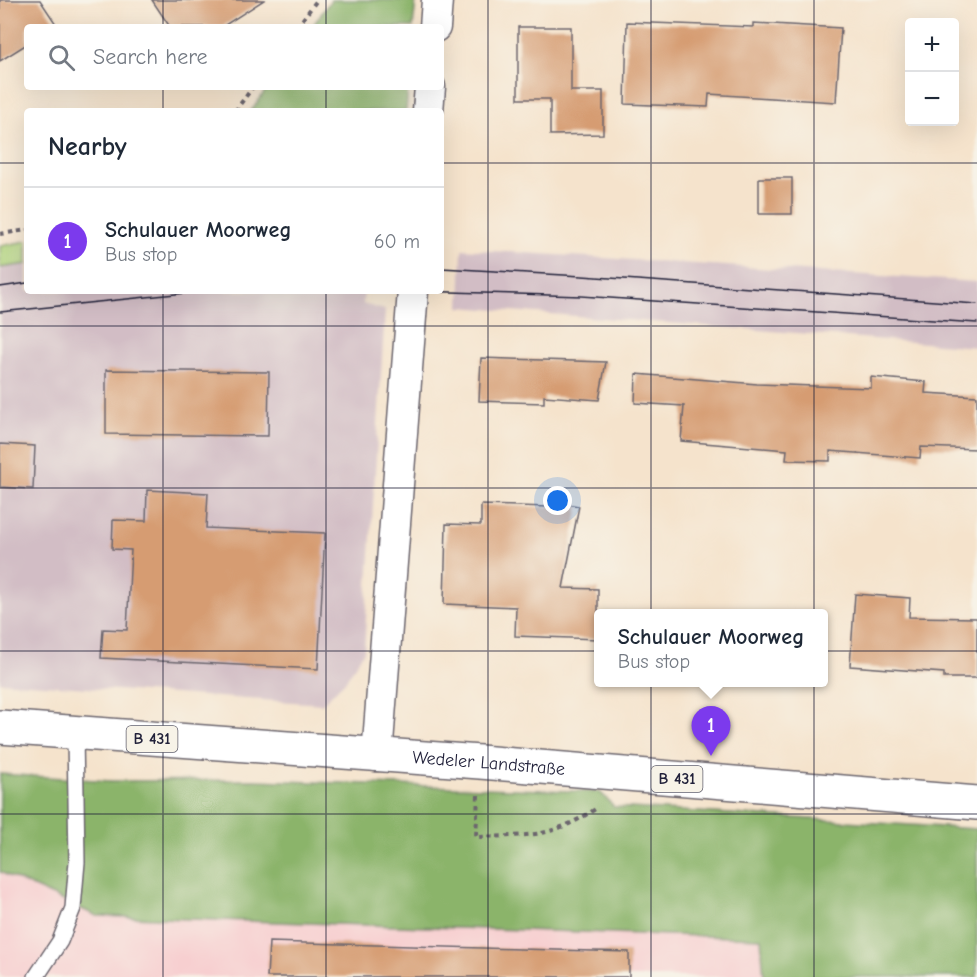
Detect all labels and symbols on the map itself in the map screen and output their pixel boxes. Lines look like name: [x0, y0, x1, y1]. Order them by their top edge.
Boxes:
your location: [543, 486, 572, 515]
pin: 1: [692, 706, 730, 756]
road number: B 431: [126, 726, 178, 752]
street label: Wedeler Landstraße: [412, 747, 566, 779]
road number: B 431: [652, 766, 702, 792]

